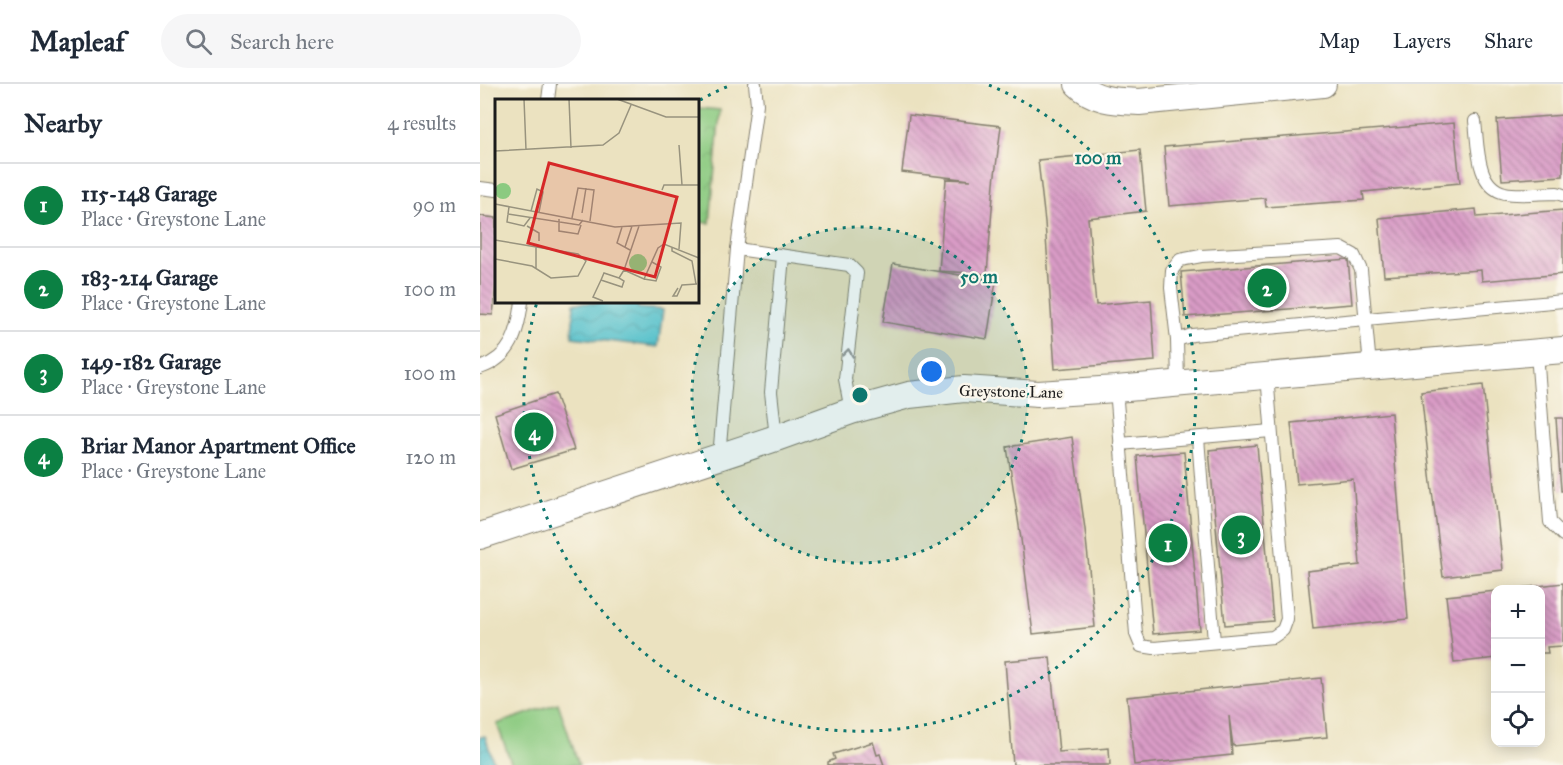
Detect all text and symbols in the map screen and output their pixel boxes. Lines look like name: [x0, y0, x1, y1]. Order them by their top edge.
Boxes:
search box: [161, 14, 581, 68]
text: Mapleaf: [30, 24, 125, 59]
icon: search: [182, 25, 215, 58]
text: Search here: [230, 28, 334, 55]
text: Map: [1319, 28, 1360, 54]
text: Layers: [1393, 28, 1451, 54]
text: Share: [1484, 28, 1533, 54]
inset map: [495, 99, 699, 303]
text: Nearby: [24, 107, 102, 139]
text: 4 results: [387, 111, 456, 135]
text: 100 m: [1075, 147, 1122, 169]
text: 115-148 Garage: [81, 180, 217, 207]
text: 1: [40, 193, 47, 217]
text: 90 m: [413, 193, 456, 217]
text: Place · Greystone Lane: [81, 207, 266, 231]
text: 183-214 Garage: [81, 264, 218, 291]
text: 50 m: [960, 266, 999, 288]
pin: 2: [1248, 266, 1286, 310]
text: 2: [39, 277, 48, 301]
text: 100 m: [404, 277, 456, 301]
text: Place · Greystone Lane: [81, 291, 266, 315]
text: 149-182 Garage: [81, 348, 221, 375]
one-way arrow: [841, 349, 854, 358]
your location: [917, 357, 946, 386]
text: 3: [40, 361, 48, 385]
text: 100 m: [404, 361, 456, 385]
text: Place · Greystone Lane: [81, 375, 266, 399]
street label: Greystone Lane: [959, 381, 1063, 402]
centre of rings: [850, 385, 870, 405]
pin: 4: [514, 410, 554, 454]
text: Briar Manor Apartment Office: [81, 432, 356, 459]
text: 4: [38, 445, 49, 469]
text: 120 m: [405, 445, 456, 469]
text: Place · Greystone Lane: [81, 459, 266, 483]
pin: 3: [1222, 512, 1260, 558]
pin: 1: [1148, 520, 1188, 566]
map controls: [1491, 585, 1545, 747]
button: +: [1491, 585, 1545, 639]
button: −: [1491, 639, 1545, 693]
button: locate: [1491, 693, 1545, 747]

